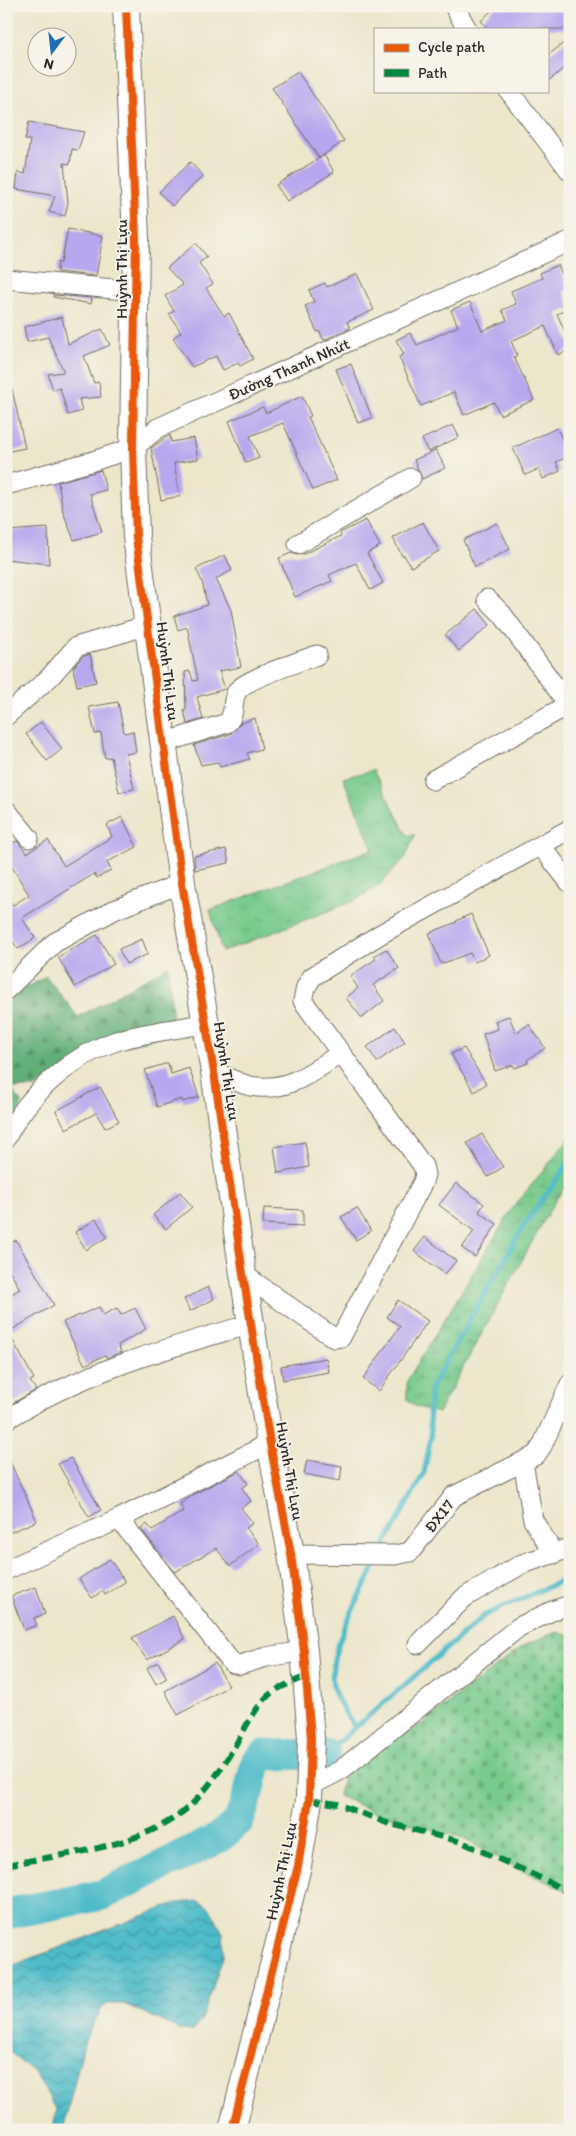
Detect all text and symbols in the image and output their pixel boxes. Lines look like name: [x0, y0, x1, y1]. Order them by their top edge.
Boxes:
north arrow: [28, 28, 78, 78]
legend: [374, 28, 548, 92]
text: Cycle path: [418, 38, 485, 56]
text: N: [42, 55, 56, 74]
text: Path: [418, 64, 447, 82]
street label: Huỳnh Thị Lựu: [112, 219, 131, 319]
street label: Đường Thanh Nhứt: [225, 334, 353, 404]
street label: Huỳnh Thị Lựu: [152, 620, 184, 722]
street label: Huỳnh Thị Lựu: [210, 1020, 244, 1122]
street label: Huỳnh Thị Lựu: [272, 1420, 308, 1522]
street label: ĐX17: [420, 1496, 458, 1536]
street label: Huỳnh Thị Lựu: [261, 1820, 301, 1922]

